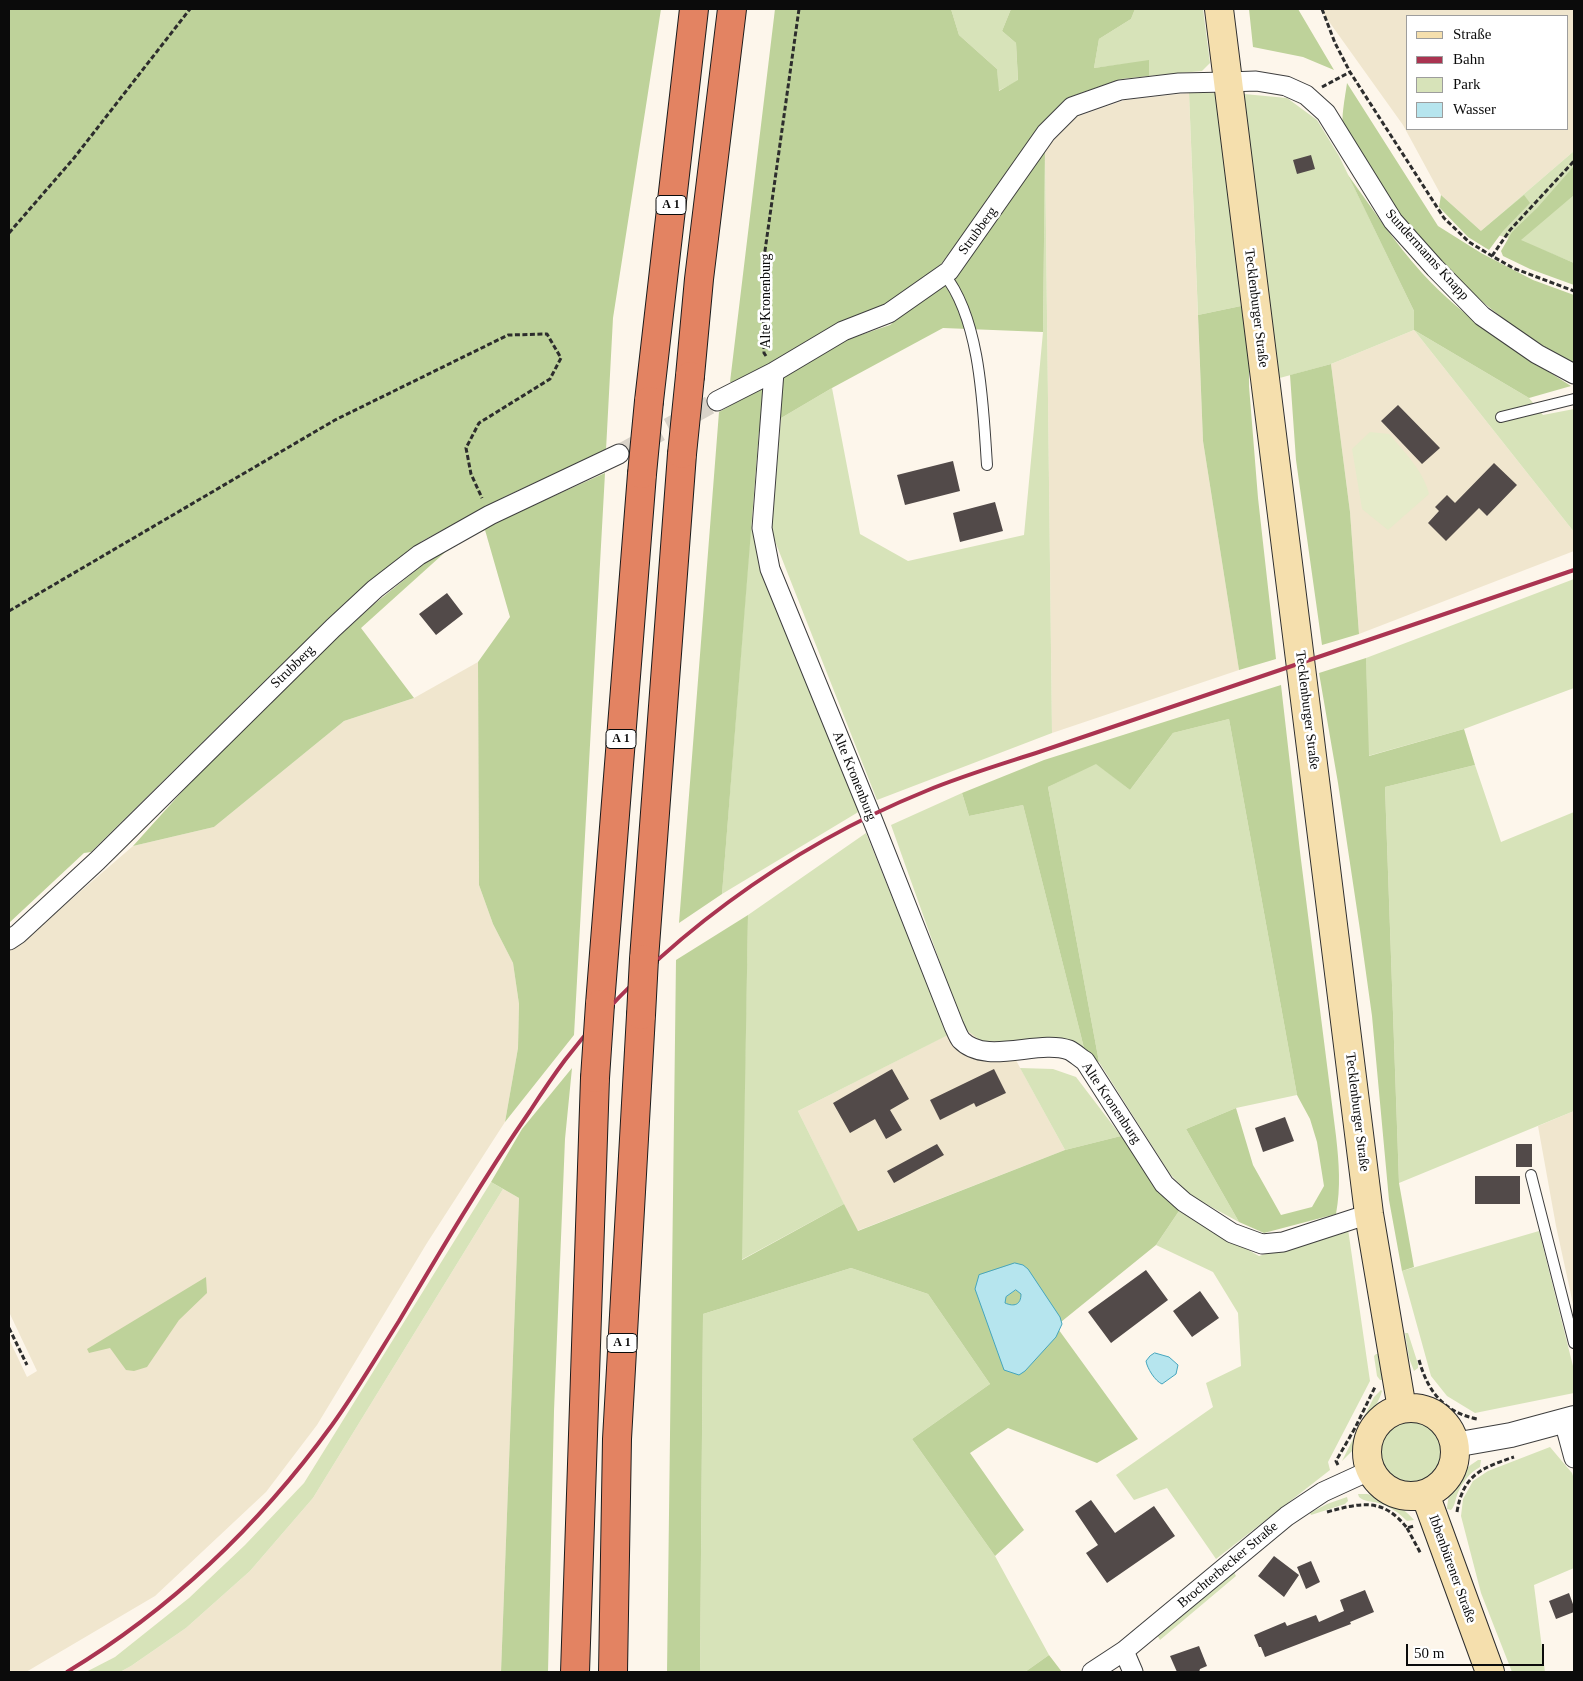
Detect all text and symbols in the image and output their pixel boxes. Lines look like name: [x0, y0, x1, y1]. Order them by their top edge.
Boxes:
legend: [1406, 15, 1568, 130]
text: Straße: [1453, 26, 1491, 42]
text: Bahn: [1453, 51, 1485, 67]
text: Park: [1453, 76, 1481, 92]
text: Wasser: [1453, 101, 1496, 117]
road number: A 1: [656, 196, 686, 214]
street label: Strubberg: [955, 204, 1001, 258]
street label: Sundermanns Knapp: [1382, 206, 1472, 304]
street label: Tecklenburger Straße: [1240, 248, 1272, 368]
street label: Alte Kronenburg: [758, 254, 774, 348]
street label: Strubberg: [267, 642, 319, 692]
street label: Tecklenburger Straße: [1291, 650, 1323, 770]
street label: Alte Kronenburg: [828, 729, 880, 823]
road number: A 1: [606, 730, 636, 749]
street label: Tecklenburger Straße: [1341, 1052, 1373, 1172]
street label: Alte Kronenburg: [1077, 1059, 1145, 1147]
road number: A 1: [607, 1334, 637, 1352]
street label: Ibbenbürener Straße: [1425, 1513, 1479, 1625]
street label: Brochterbecker Straße: [1175, 1518, 1281, 1612]
scale bar: [1408, 1634, 1546, 1666]
text: 50 m: [1414, 1645, 1444, 1661]

